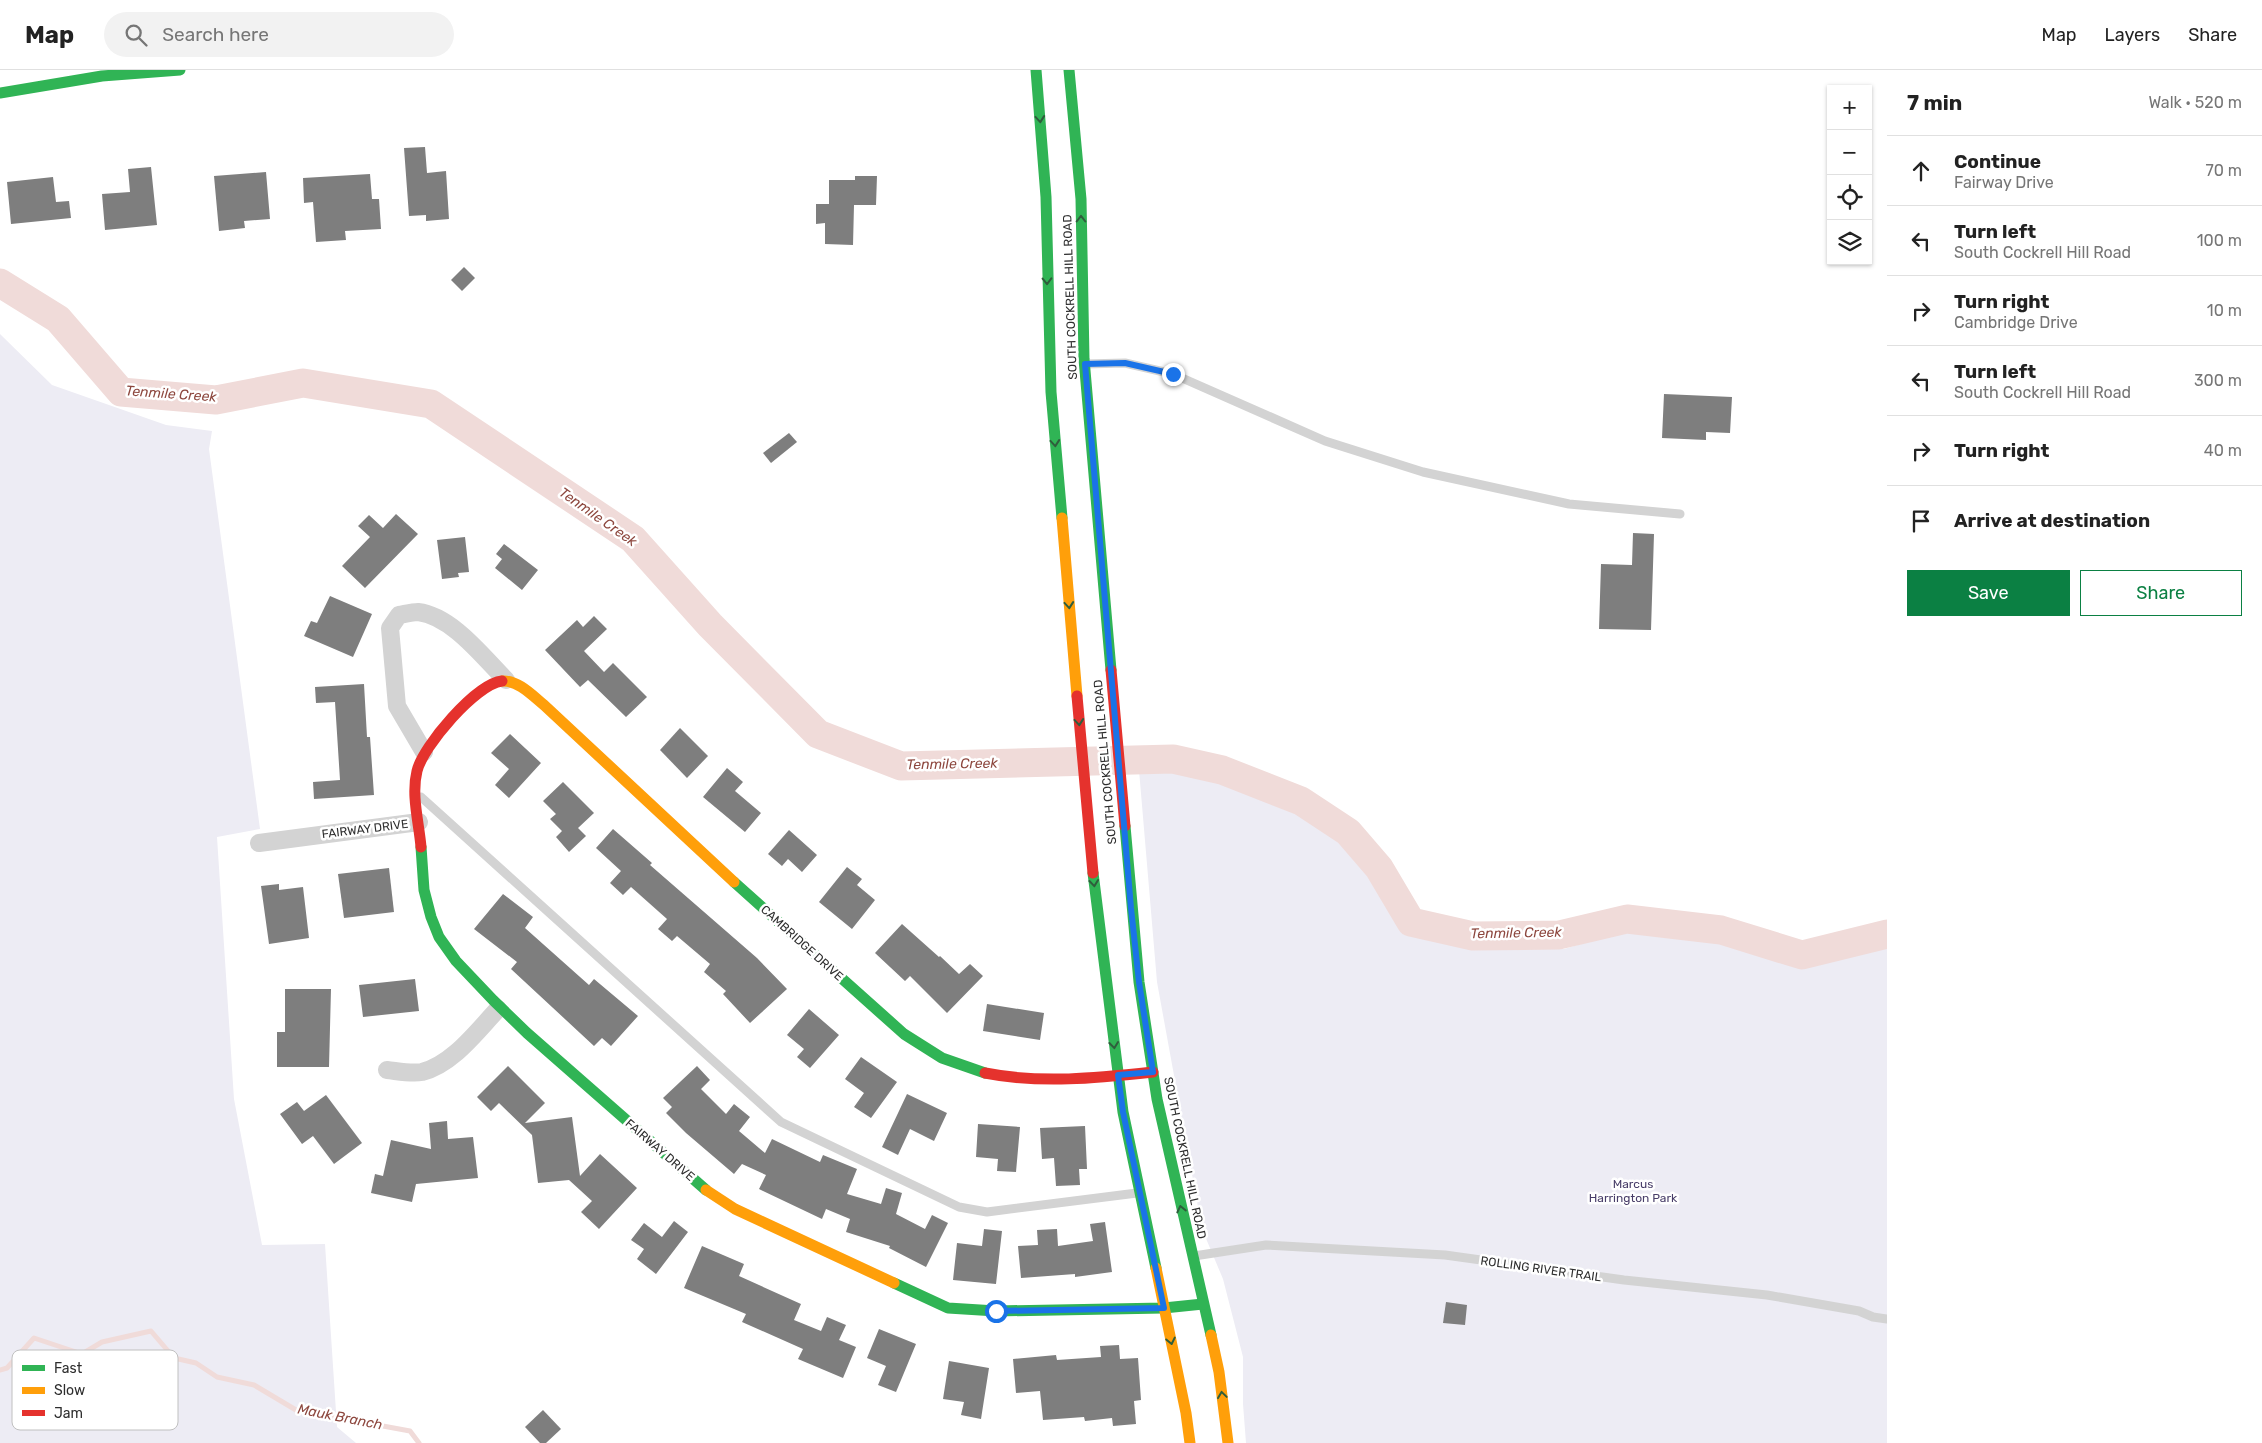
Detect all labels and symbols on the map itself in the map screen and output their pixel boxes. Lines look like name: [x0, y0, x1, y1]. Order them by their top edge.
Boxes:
one-way arrow: [1034, 115, 1045, 123]
street label: SOUTH COCKRELL HILL ROAD: [1060, 214, 1080, 380]
one-way arrow: [1076, 215, 1086, 223]
one-way arrow: [1041, 277, 1052, 285]
route end: [1162, 363, 1185, 386]
water label: Tenmile Creek: [125, 382, 218, 406]
one-way arrow: [1050, 439, 1061, 447]
water label: Tenmile Creek: [556, 484, 641, 551]
one-way arrow: [1064, 601, 1075, 609]
street label: SOUTH COCKRELL HILL ROAD: [1091, 679, 1119, 845]
one-way arrow: [1073, 718, 1084, 726]
water label: Tenmile Creek: [906, 755, 998, 773]
street label: FAIRWAY DRIVE: [321, 817, 409, 841]
one-way arrow: [1088, 880, 1099, 888]
street label: CAMBRIDGE DRIVE: [758, 902, 846, 984]
water label: Tenmile Creek: [1470, 924, 1562, 942]
one-way arrow: [1108, 1041, 1119, 1049]
street label: SOUTH COCKRELL HILL ROAD: [1161, 1076, 1209, 1240]
street label: FAIRWAY DRIVE: [623, 1116, 697, 1184]
park label: Marcus Harrington Park: [1589, 1177, 1678, 1205]
one-way arrow: [1176, 1204, 1187, 1213]
street label: ROLLING RIVER TRAIL: [1480, 1254, 1603, 1284]
route start: [985, 1300, 1008, 1323]
one-way arrow: [1166, 1337, 1176, 1346]
legend: [12, 1350, 178, 1430]
text: Fast: [54, 1360, 83, 1377]
text: Slow: [54, 1382, 85, 1399]
one-way arrow: [1217, 1390, 1228, 1398]
water label: Mauk Branch: [296, 1400, 384, 1434]
text: Jam: [54, 1405, 83, 1422]

